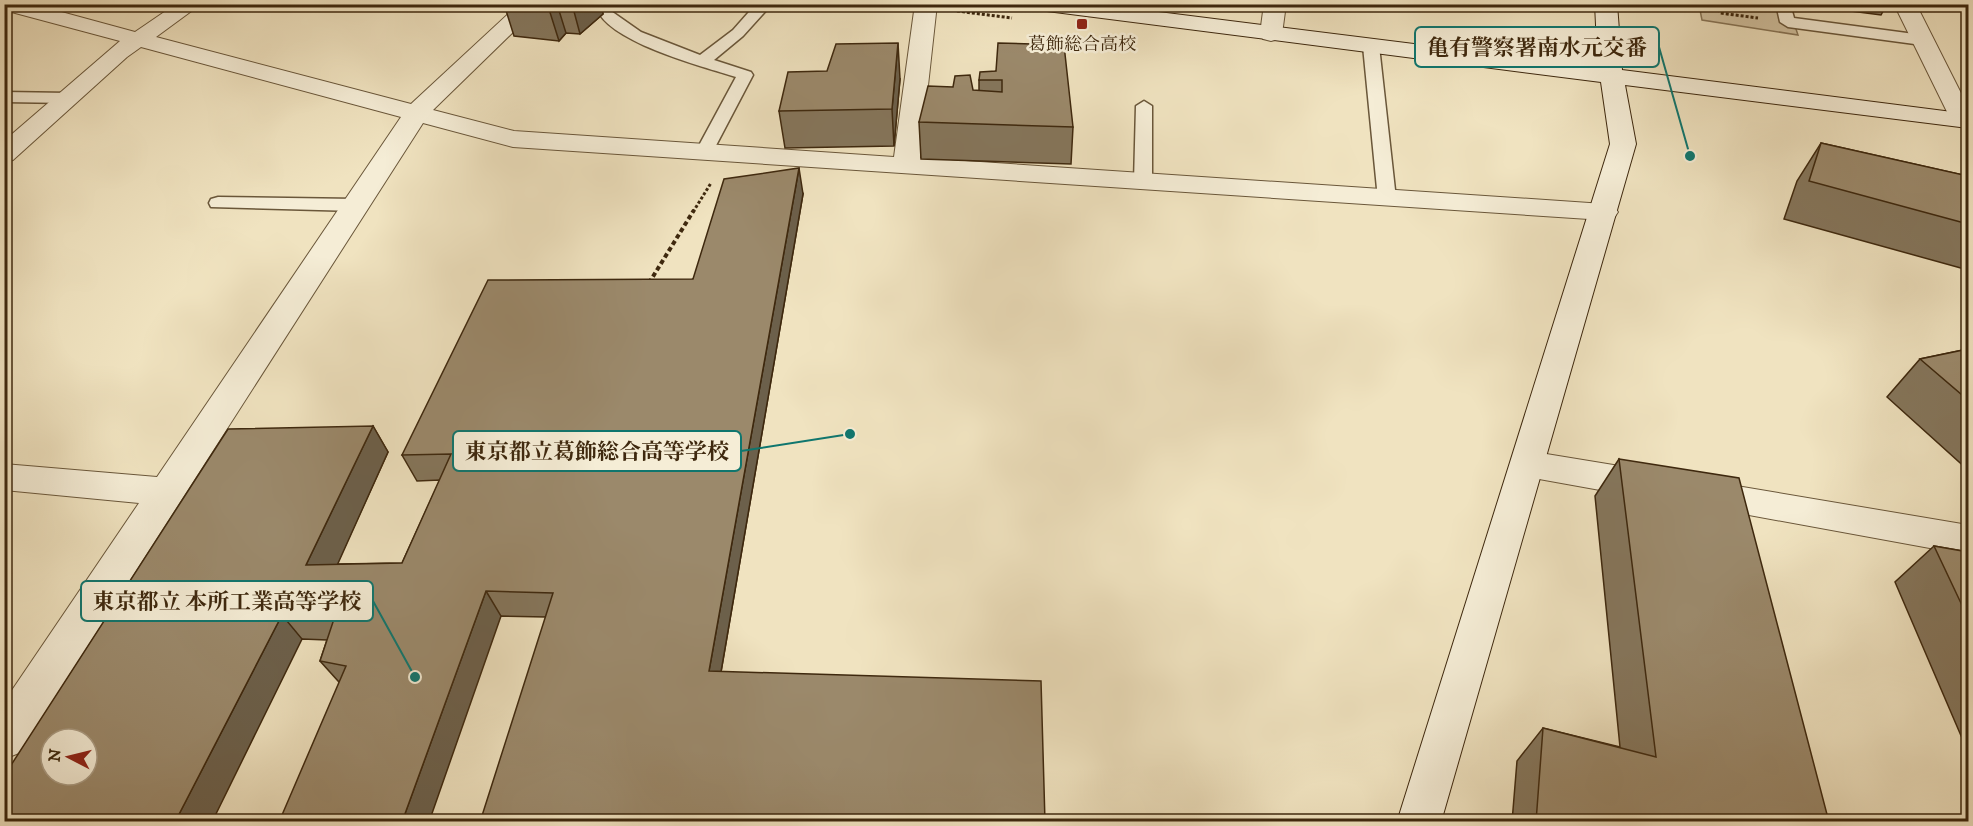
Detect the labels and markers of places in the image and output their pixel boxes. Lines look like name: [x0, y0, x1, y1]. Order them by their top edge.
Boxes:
marker: 葛飾総合高校: [1075, 17, 1089, 31]
callout: 亀有警察署南水元交番: [1415, 27, 1659, 67]
place label: 葛飾総合高校: [1028, 34, 1136, 56]
callout: 東京都立葛飾総合高等学校: [453, 431, 741, 471]
callout: 東京都立 本所工業高等学校: [81, 581, 373, 621]

